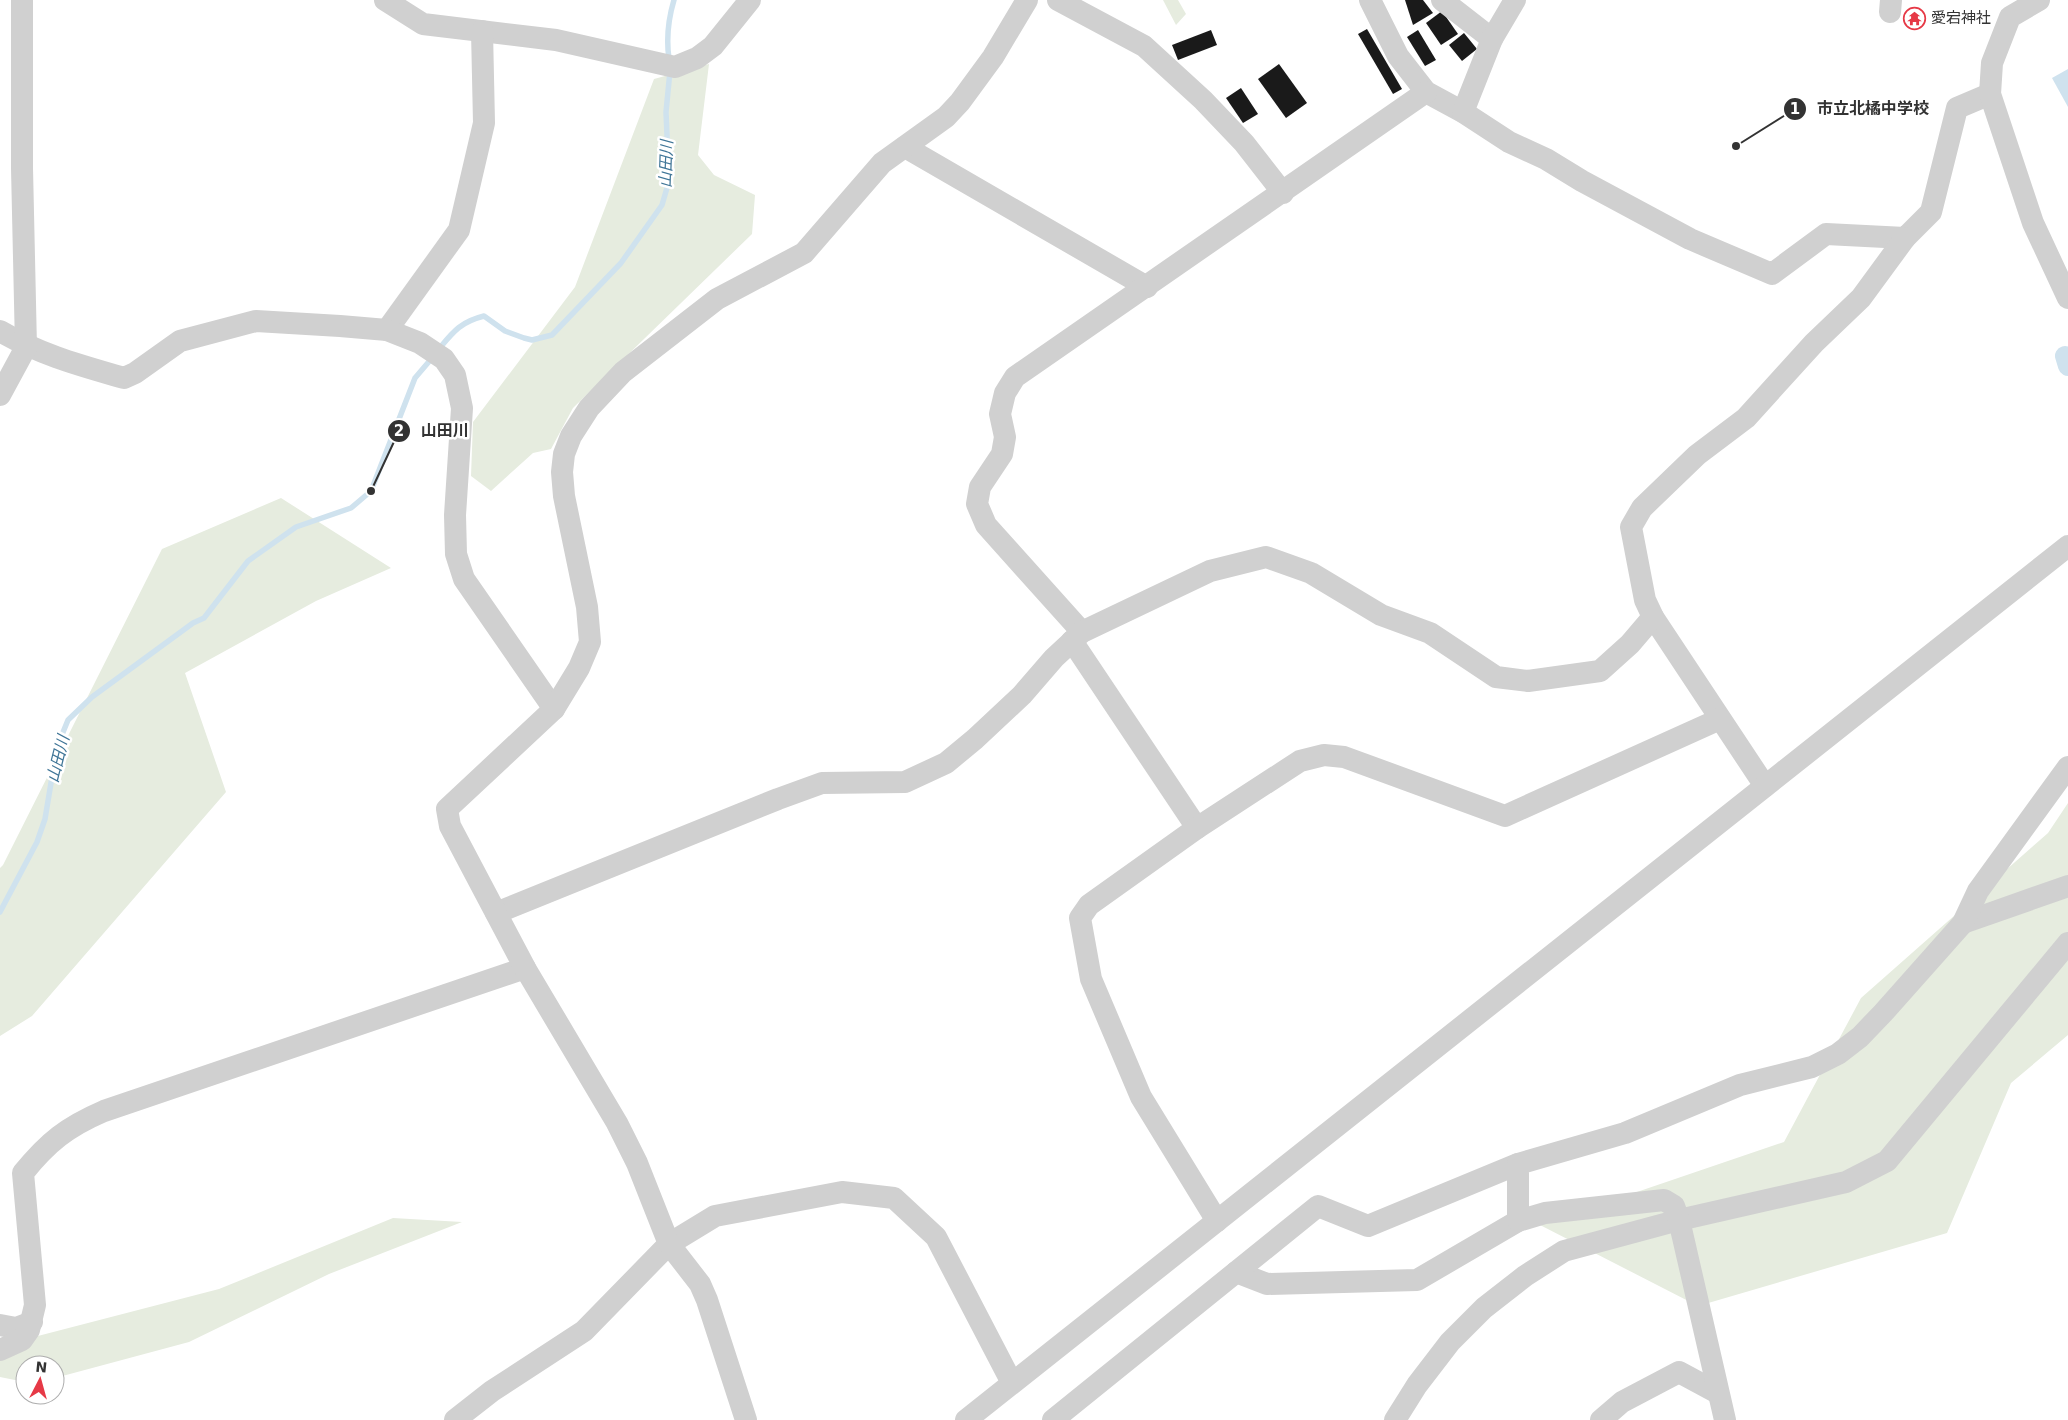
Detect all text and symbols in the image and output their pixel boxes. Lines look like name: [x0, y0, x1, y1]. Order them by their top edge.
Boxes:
temple icon: 愛宕神社: [1903, 6, 1927, 30]
place label: 愛宕神社: [1931, 9, 1991, 27]
callout: 市立北橘中学校: [1782, 93, 1939, 124]
text: 市立北橘中学校: [1817, 99, 1929, 118]
text: 1: [1790, 100, 1800, 118]
water label: 山田川: [656, 138, 676, 188]
callout: 山田川: [386, 415, 479, 446]
text: 山田川: [421, 421, 469, 440]
text: 2: [394, 422, 404, 440]
water label: 山田川: [43, 731, 74, 785]
north arrow: [15, 1355, 65, 1405]
text: N: [35, 1359, 48, 1376]

